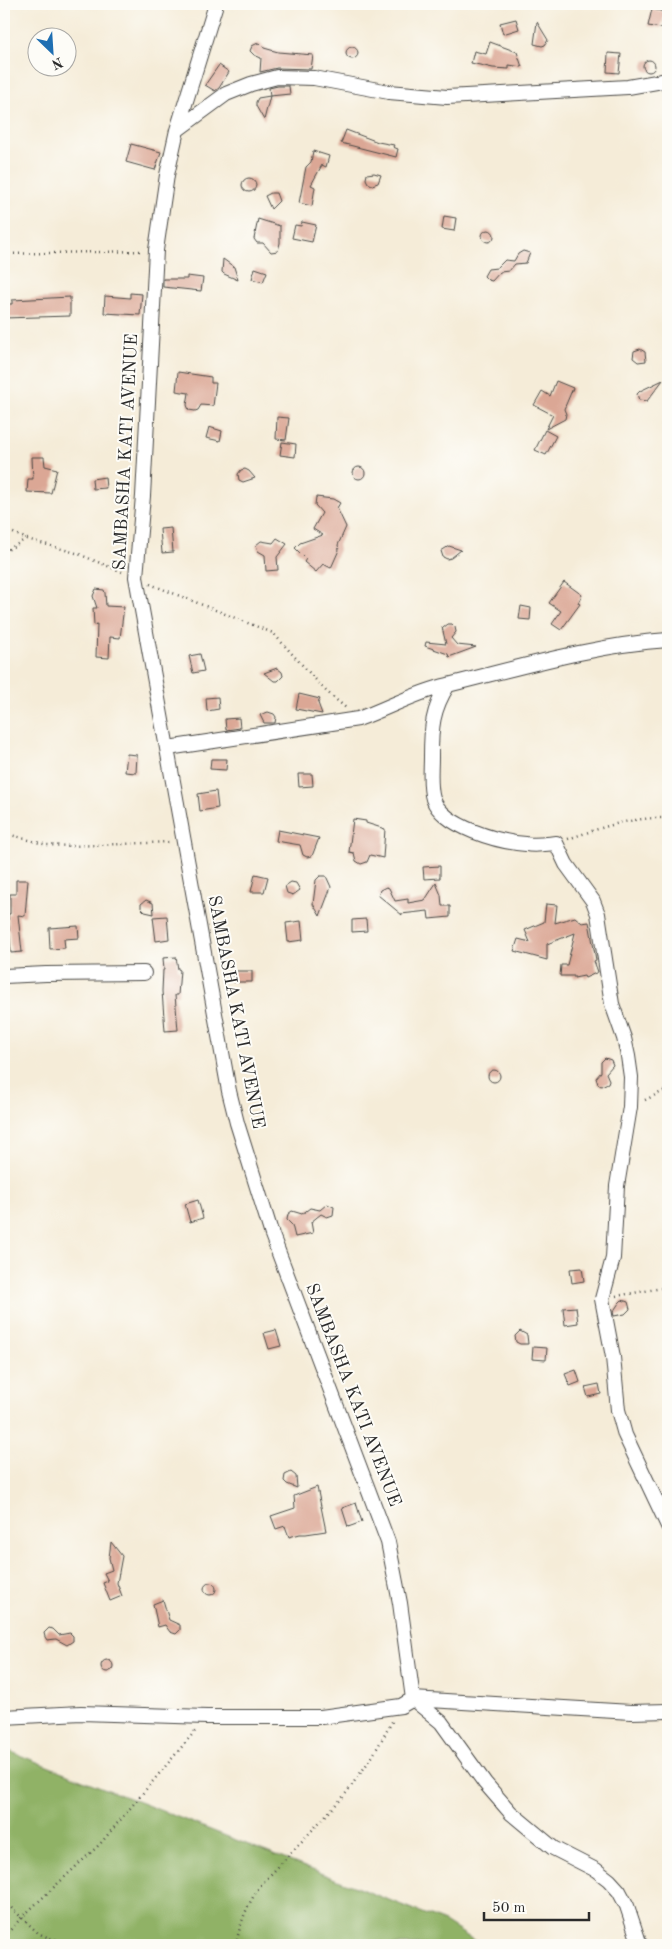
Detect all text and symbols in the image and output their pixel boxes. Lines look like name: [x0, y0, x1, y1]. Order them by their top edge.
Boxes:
north arrow: [28, 28, 78, 78]
text: N: [49, 54, 65, 72]
street label: SAMBASHA KATI AVENUE: [111, 333, 141, 571]
street label: SAMBASHA KATI AVENUE: [205, 894, 267, 1130]
street label: SAMBASHA KATI AVENUE: [302, 1281, 404, 1509]
scale bar: [484, 1889, 590, 1921]
text: 50 m: [492, 1901, 526, 1916]

